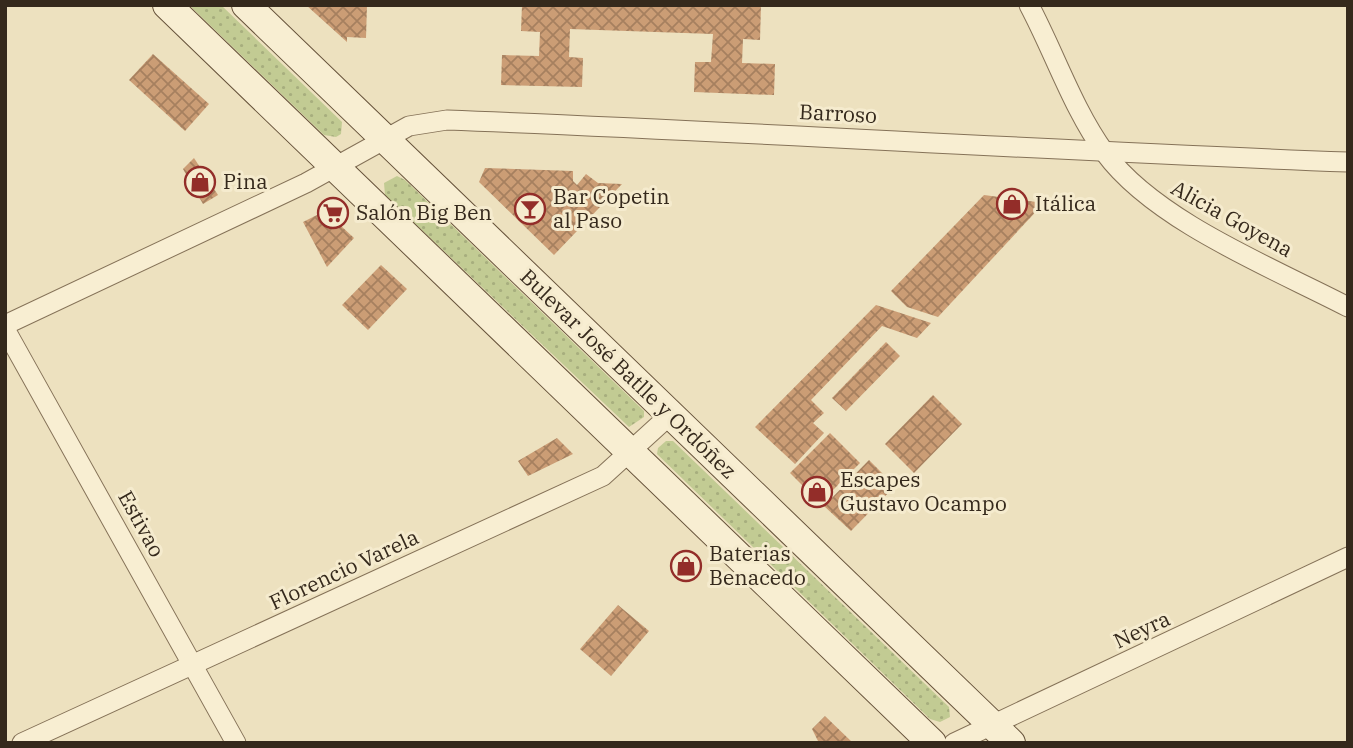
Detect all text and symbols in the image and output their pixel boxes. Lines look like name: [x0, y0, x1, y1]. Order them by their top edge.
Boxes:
street label: Barroso: [798, 97, 878, 129]
shop icon: Pina: [183, 165, 217, 199]
place label: Pina: [223, 167, 268, 195]
street label: Alicia Goyena: [1167, 173, 1298, 263]
place label: Bar Copetin al Paso: [553, 182, 670, 234]
shop icon: Itálica: [995, 187, 1029, 221]
place label: Itálica: [1035, 189, 1096, 217]
bar icon: Bar Copetin al Paso: [513, 192, 547, 226]
supermarket icon: Salón Big Ben: [316, 196, 350, 230]
place label: Salón Big Ben: [356, 198, 492, 226]
street label: Bulevar José Batlle y Ordóñez: [515, 262, 743, 484]
place label: Escapes Gustavo Ocampo: [840, 465, 1007, 517]
shop icon: Escapes Gustavo Ocampo: [800, 475, 834, 509]
street label: Estivao: [112, 485, 172, 562]
street label: Florencio Varela: [264, 522, 423, 616]
place label: Baterias Benacedo: [709, 539, 806, 591]
shop icon: Baterias Benacedo: [669, 549, 703, 583]
street label: Neyra: [1109, 604, 1174, 654]

